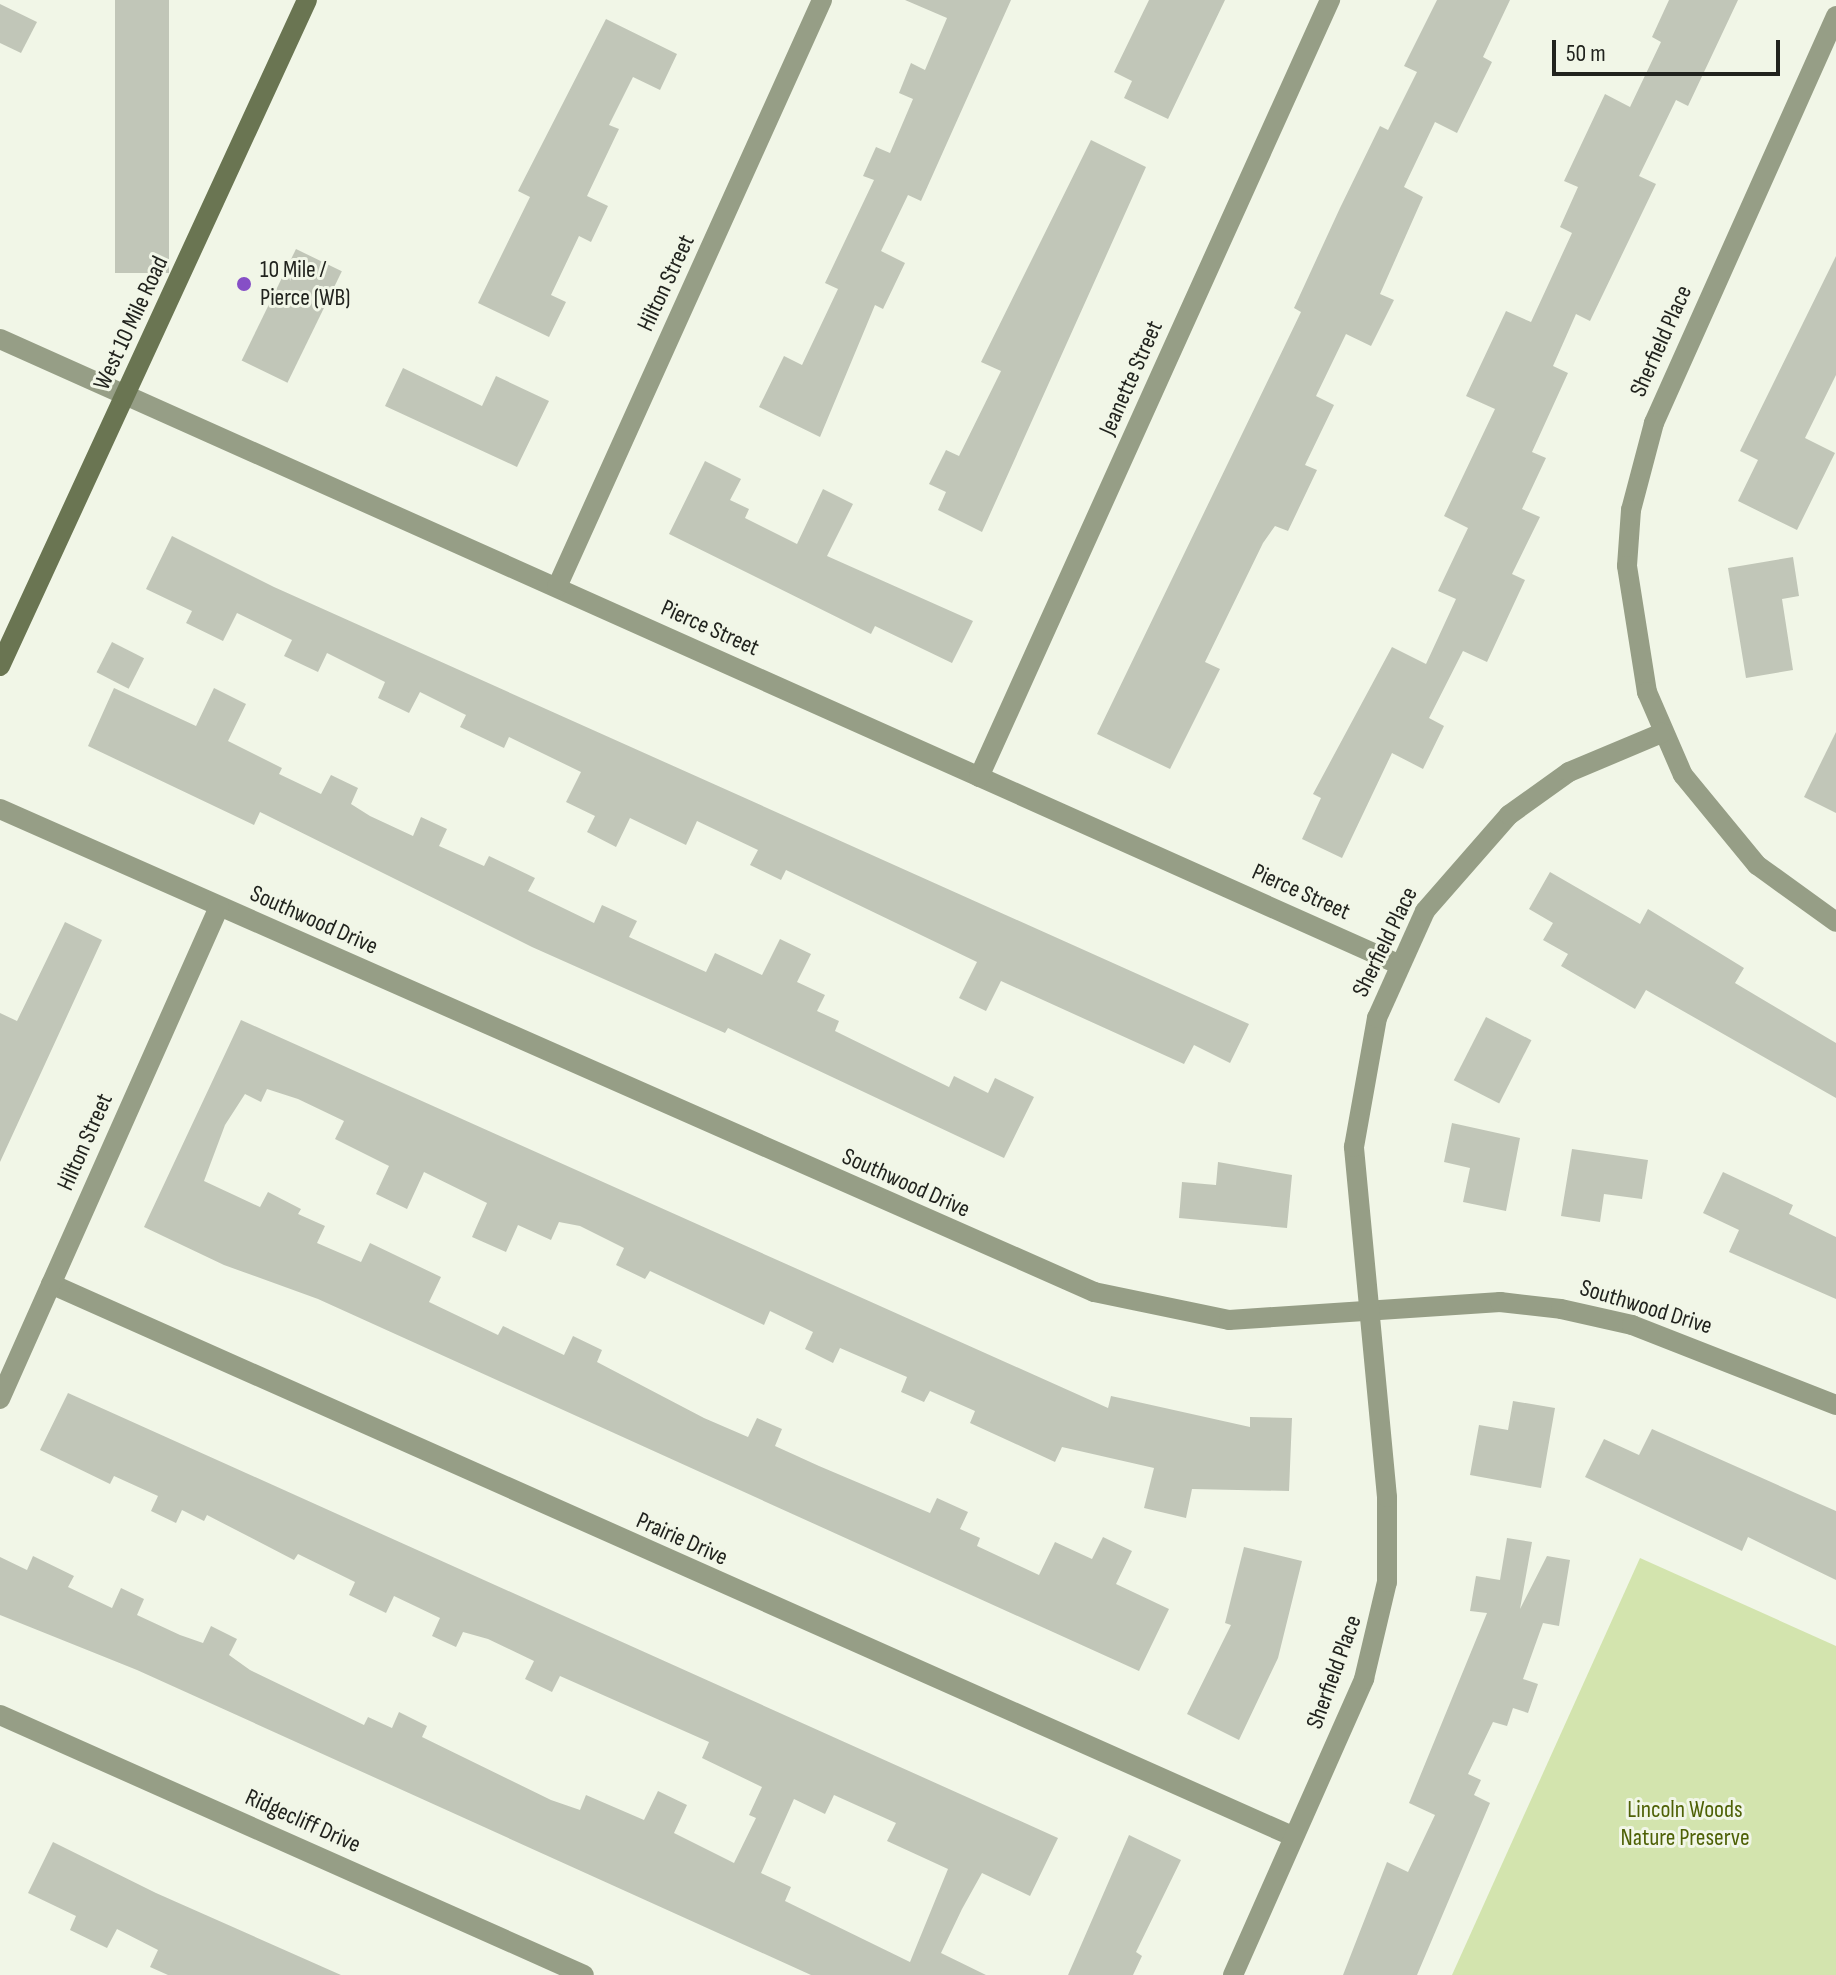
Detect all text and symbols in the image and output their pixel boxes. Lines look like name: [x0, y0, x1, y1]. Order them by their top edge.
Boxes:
scale bar: [1556, 24, 1784, 74]
text: 50 m: [1566, 39, 1606, 68]
street label: Hilton Street: [631, 230, 701, 336]
street label: West 10 Mile Road: [87, 252, 175, 394]
place label: 10 Mile / Pierce (WB): [260, 256, 350, 312]
marker: 10 Mile / Pierce (WB): [235, 275, 253, 293]
street label: Sherfield Place: [1624, 281, 1698, 401]
street label: Jeanette Street: [1093, 316, 1169, 440]
street label: Pierce Street: [656, 594, 764, 662]
street label: Pierce Street: [1247, 858, 1355, 926]
street label: Southwood Drive: [246, 879, 382, 961]
street label: Sherfield Place: [1346, 882, 1424, 1002]
street label: Hilton Street: [51, 1089, 119, 1195]
street label: Southwood Drive: [838, 1142, 974, 1224]
street label: Southwood Drive: [1576, 1273, 1716, 1341]
street label: Prairie Drive: [632, 1506, 732, 1572]
street label: Sherfield Place: [1300, 1611, 1368, 1733]
street label: Ridgecliff Drive: [241, 1783, 365, 1859]
park label: Lincoln Woods Nature Preserve: [1620, 1796, 1750, 1852]

